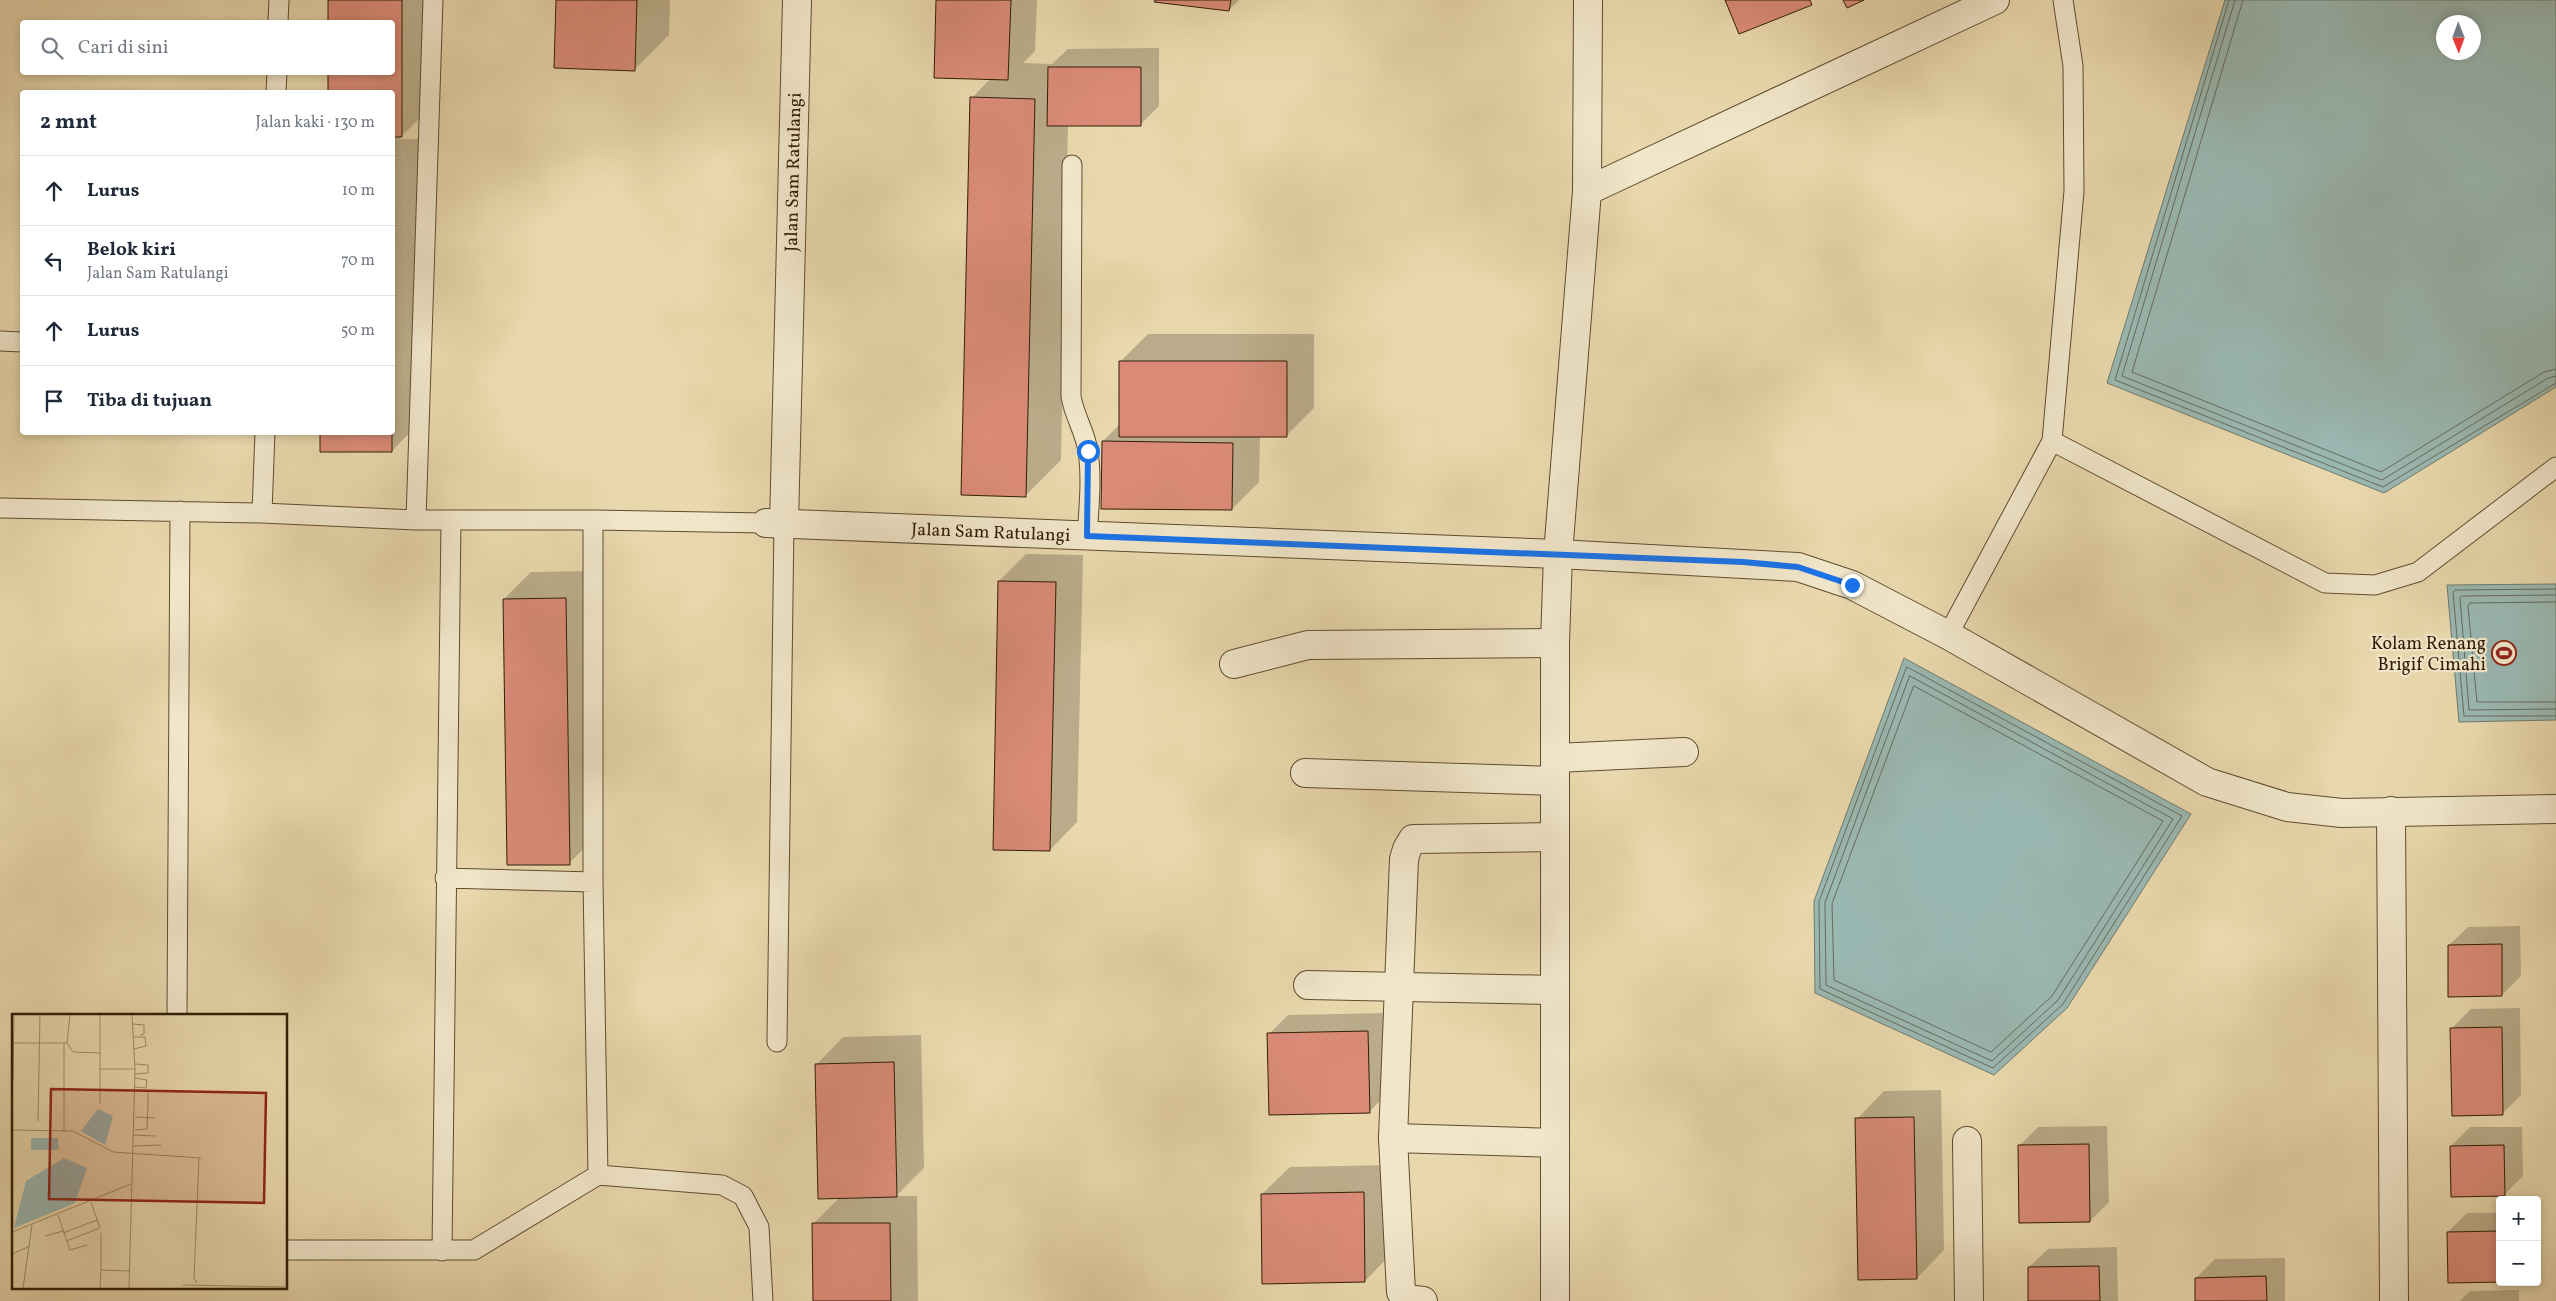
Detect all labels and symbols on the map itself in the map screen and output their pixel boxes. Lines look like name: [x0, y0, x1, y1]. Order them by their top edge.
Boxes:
north arrow: [2436, 15, 2481, 60]
street label: Jalan Sam Ratulangi: [780, 92, 809, 252]
route start: [1077, 440, 1100, 463]
street label: Jalan Sam Ratulangi: [911, 518, 1071, 549]
route end: [1841, 574, 1864, 597]
place label: Kolam Renang Brigif Cimahi: [2371, 632, 2486, 678]
sports icon: Kolam Renang Brigif Cimahi: [2491, 640, 2517, 666]
inset map: [12, 1014, 288, 1288]

